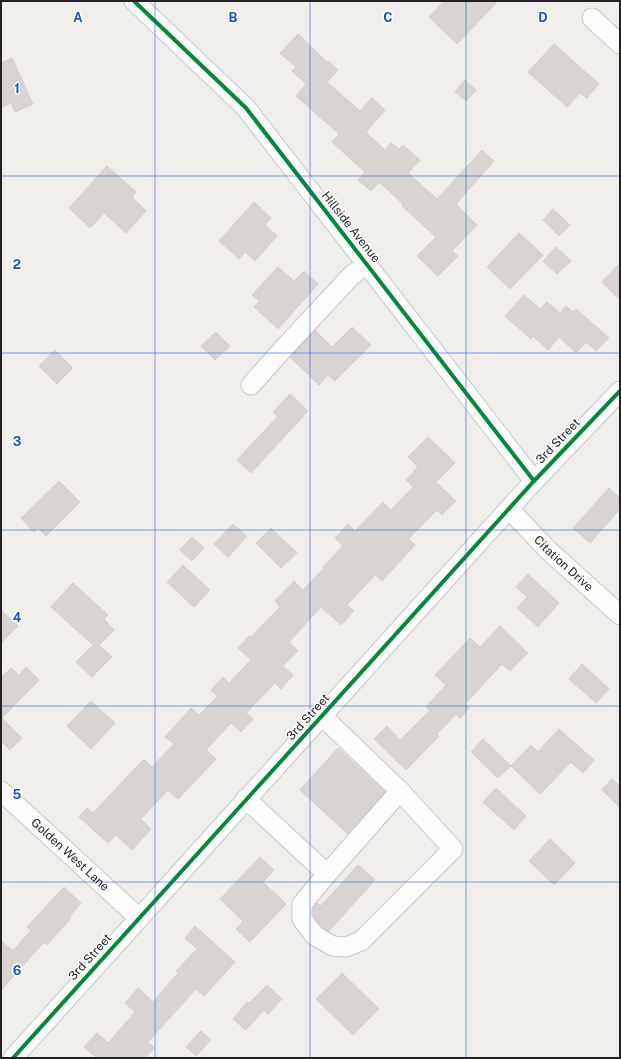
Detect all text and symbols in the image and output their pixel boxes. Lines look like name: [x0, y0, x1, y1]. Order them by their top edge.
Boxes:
text: A: [73, 10, 83, 25]
text: B: [229, 10, 238, 25]
text: C: [383, 10, 393, 25]
text: D: [538, 10, 548, 25]
text: 1: [14, 81, 20, 96]
street label: Hillside Avenue: [319, 189, 383, 265]
text: 2: [13, 257, 21, 272]
street label: 3rd Street: [533, 415, 583, 466]
text: 3: [13, 434, 22, 449]
street label: Citation Drive: [531, 533, 596, 594]
text: 4: [13, 610, 22, 625]
street label: 3rd Street: [284, 691, 333, 743]
text: 5: [13, 787, 22, 802]
street label: Golden West Lane: [28, 815, 112, 894]
street label: 3rd Street: [66, 931, 115, 983]
text: 6: [13, 963, 22, 978]

